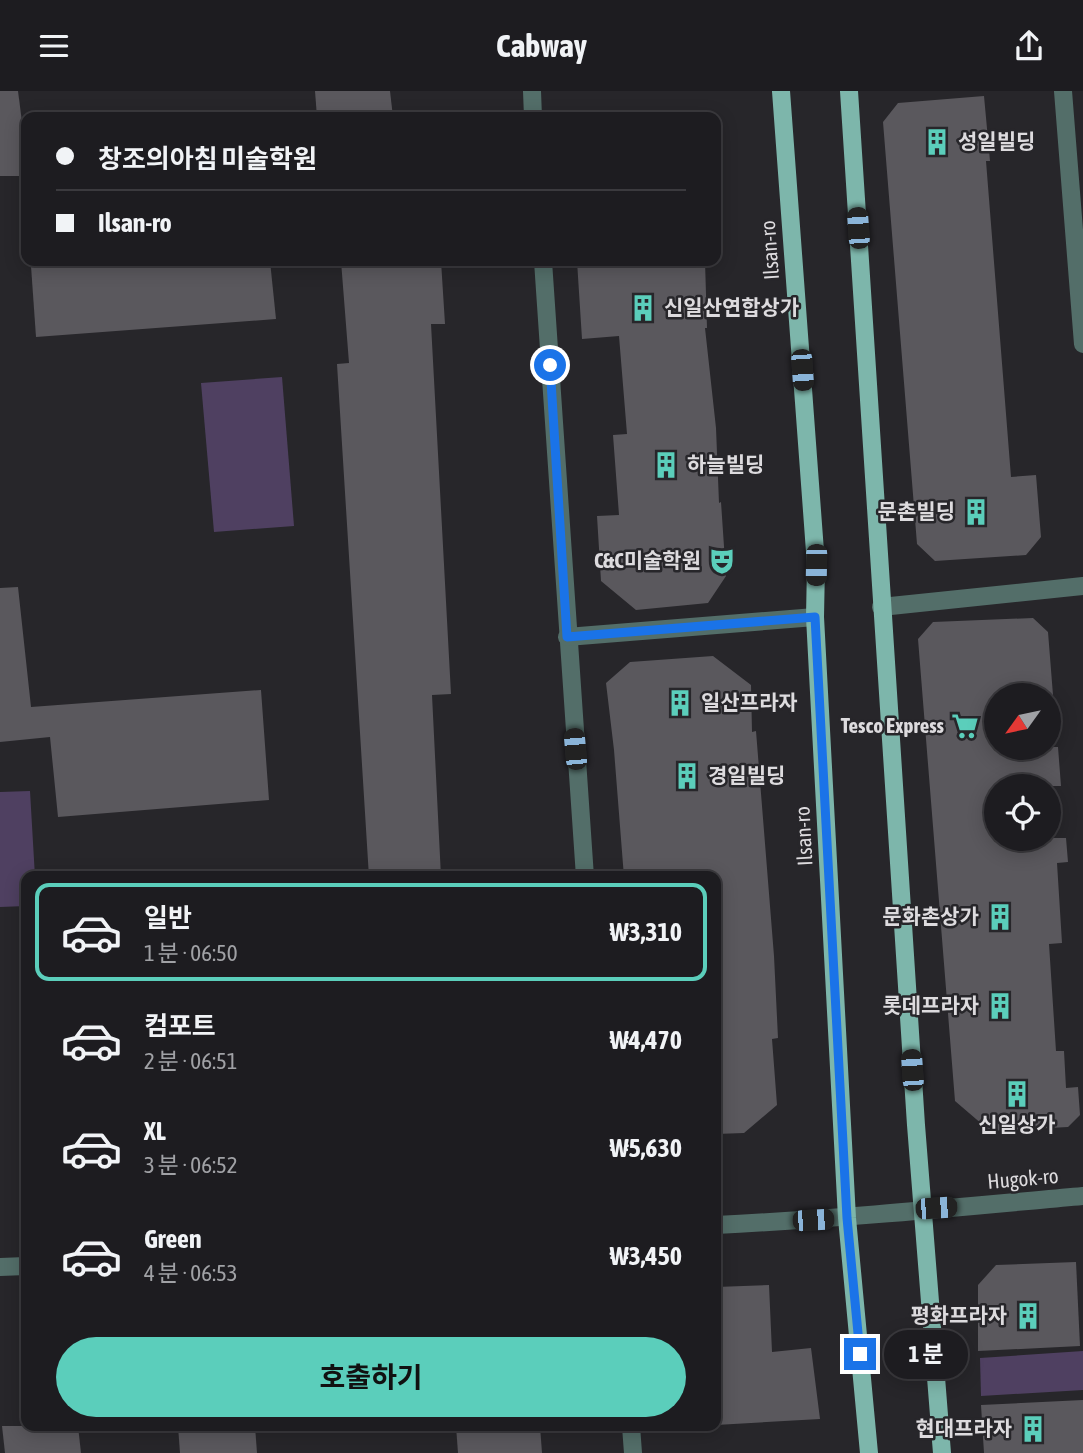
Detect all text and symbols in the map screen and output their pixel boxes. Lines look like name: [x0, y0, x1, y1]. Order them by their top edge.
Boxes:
icon: menu: [35, 27, 73, 65]
text: Cabway: [496, 27, 587, 64]
icon: share: [1010, 27, 1048, 65]
building icon: 성일빌딩: [922, 127, 952, 157]
place label: 성일빌딩: [958, 129, 1035, 153]
text: 창조의아침 미술학원: [98, 144, 317, 174]
car: [847, 206, 870, 250]
text: Ilsan-ro: [98, 208, 172, 238]
street label: Ilsan-ro: [755, 220, 783, 281]
building icon: 신일산연합상가: [628, 293, 658, 323]
place label: 신일산연합상가: [664, 295, 799, 319]
car: [791, 348, 814, 392]
route start: [534, 349, 566, 381]
building icon: 하늘빌딩: [651, 450, 681, 480]
place label: 하늘빌딩: [687, 452, 764, 476]
building icon: 문촌빌딩: [961, 497, 991, 527]
place label: 문촌빌딩: [878, 499, 955, 523]
car: [806, 544, 827, 586]
theatre icon: C&C미술학원: [707, 546, 737, 576]
place label: C&C미술학원: [594, 548, 701, 572]
north arrow: [984, 683, 1060, 759]
map controls: [984, 683, 1061, 851]
building icon: 일산프라자: [665, 688, 695, 718]
place label: 일산프라자: [701, 690, 798, 714]
supermarket icon: Tesco Express: [950, 711, 980, 741]
place label: Tesco Express: [841, 713, 945, 737]
car: [563, 727, 588, 771]
building icon: 경일빌딩: [672, 761, 702, 791]
place label: 경일빌딩: [708, 763, 785, 787]
button: locate: [984, 774, 1061, 851]
street label: Ilsan-ro: [789, 806, 817, 866]
icon: car: [60, 901, 123, 964]
building icon: 문화촌상가: [985, 902, 1015, 932]
text: 일반: [144, 903, 192, 933]
place label: 문화촌상가: [882, 904, 979, 928]
text: ₩3,310: [610, 917, 682, 947]
text: 1 분 · 06:50: [144, 940, 238, 966]
building icon: 롯데프라자: [985, 991, 1015, 1021]
place label: 롯데프라자: [882, 993, 979, 1017]
icon: car: [60, 1009, 123, 1072]
text: 컴포트: [144, 1011, 216, 1041]
text: ₩4,470: [610, 1025, 682, 1055]
text: 2 분 · 06:51: [144, 1048, 238, 1074]
car: [901, 1048, 924, 1092]
building icon: 신일상가: [1002, 1079, 1032, 1109]
place label: 신일상가: [978, 1112, 1056, 1136]
text: XL: [144, 1116, 166, 1146]
icon: car: [60, 1117, 123, 1180]
text: ₩5,630: [610, 1133, 682, 1163]
text: 3 분 · 06:52: [144, 1152, 238, 1178]
street label: Hugok-ro: [986, 1163, 1060, 1193]
car: [915, 1196, 958, 1220]
car: [792, 1208, 835, 1232]
text: Green: [144, 1224, 202, 1254]
icon: car: [60, 1225, 123, 1288]
text: ₩3,450: [610, 1241, 682, 1271]
text: 4 분 · 06:53: [144, 1260, 238, 1286]
building icon: 평화프라자: [1013, 1301, 1043, 1331]
place label: 평화프라자: [910, 1303, 1007, 1327]
callout: 1 분: [884, 1329, 968, 1379]
button: 호출하기: [56, 1337, 686, 1417]
route end: [844, 1338, 876, 1370]
text: 1 분: [908, 1341, 944, 1367]
building icon: 현대프라자: [1018, 1414, 1048, 1444]
place label: 현대프라자: [915, 1416, 1012, 1440]

